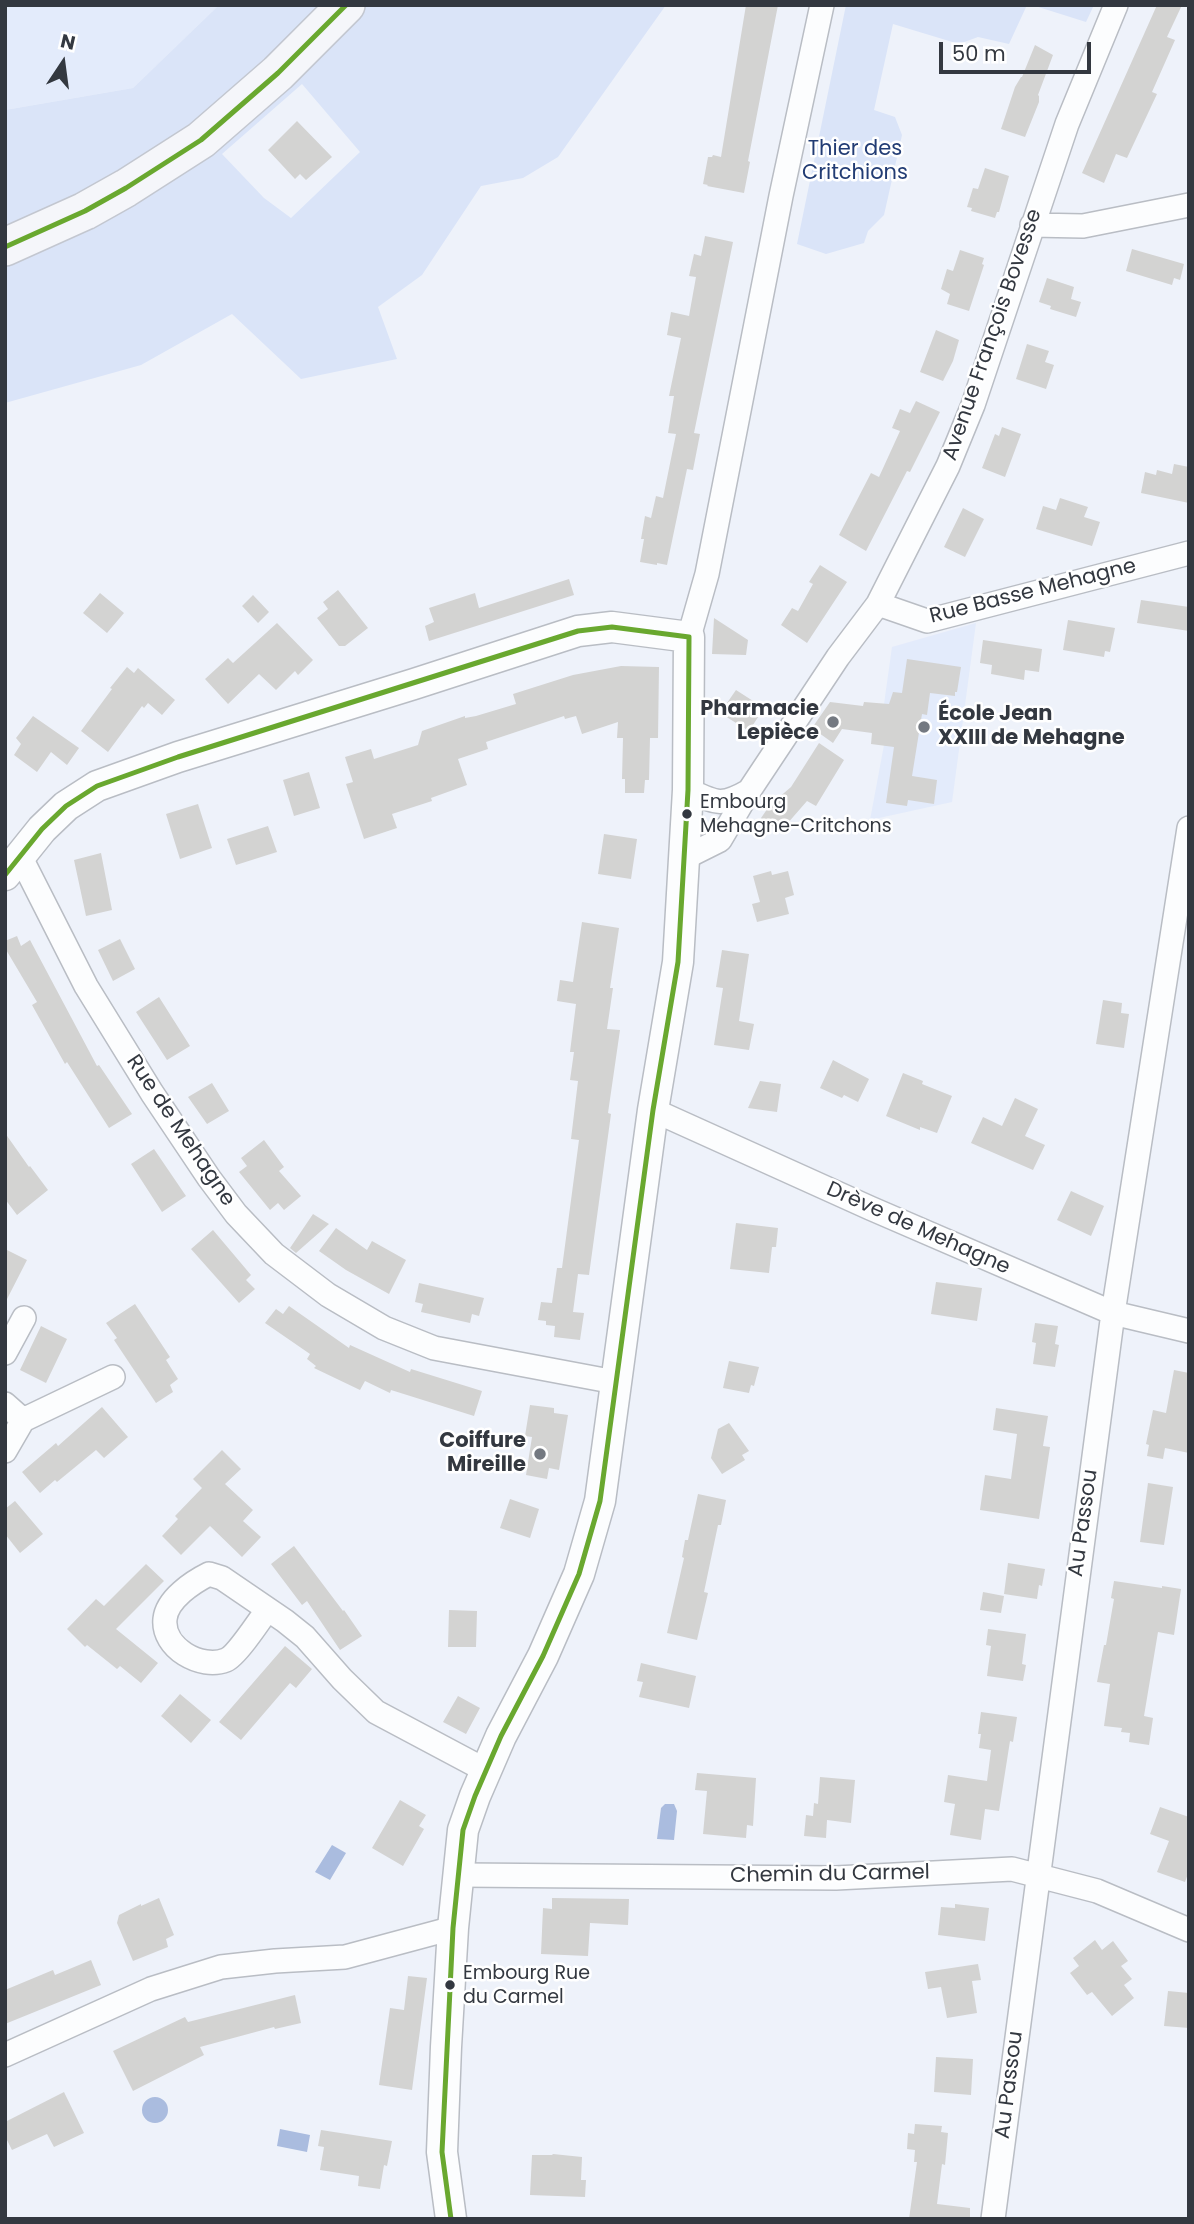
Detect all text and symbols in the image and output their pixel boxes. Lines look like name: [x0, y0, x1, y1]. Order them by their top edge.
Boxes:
text: N: [58, 27, 78, 57]
north arrow: [28, 28, 98, 98]
scale bar: [942, 28, 1094, 72]
text: 50 m: [952, 39, 1006, 68]
park label: Thier des Critchions: [802, 137, 908, 187]
street label: Avenue François Bovesse: [938, 206, 1048, 464]
street label: Rue Basse Mehagne: [927, 554, 1139, 630]
place label: Pharmacie Lepièce: [700, 697, 819, 747]
place label: École Jean XXIII de Mehagne: [938, 702, 1125, 752]
marker: Pharmacie Lepièce: [825, 714, 841, 730]
marker: École Jean XXIII de Mehagne: [916, 719, 932, 735]
place label: Embourg Mehagne-Critchons: [700, 792, 892, 836]
marker: Embourg Mehagne-Critchons: [680, 807, 694, 821]
street label: Rue de Mehagne: [120, 1051, 240, 1211]
street label: Drève de Mehagne: [822, 1177, 1014, 1281]
place label: Coiffure Mireille: [439, 1429, 526, 1479]
marker: Coiffure Mireille: [532, 1446, 548, 1462]
street label: Au Passou: [1064, 1468, 1104, 1578]
street label: Chemin du Carmel: [730, 1861, 930, 1889]
place label: Embourg Rue du Carmel: [463, 1963, 590, 2007]
marker: Embourg Rue du Carmel: [443, 1978, 457, 1992]
street label: Au Passou: [991, 2030, 1029, 2140]

